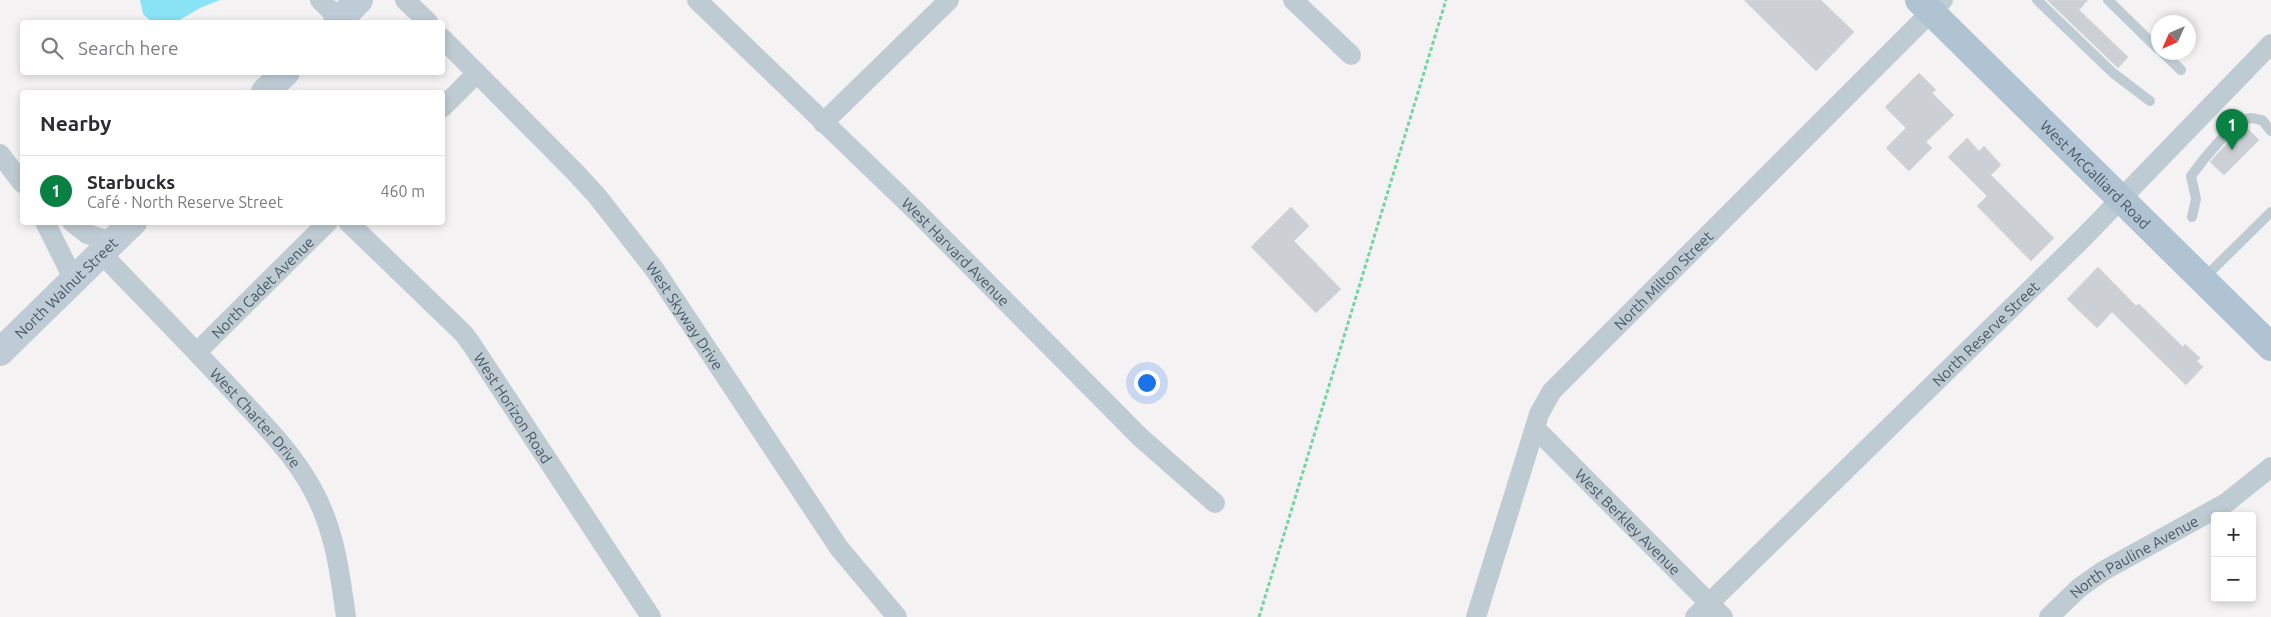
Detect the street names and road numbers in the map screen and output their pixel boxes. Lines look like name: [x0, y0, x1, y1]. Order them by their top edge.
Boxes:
street label: West McGalliard Road: [2037, 116, 2154, 232]
street label: West Harvard Avenue: [899, 194, 1013, 309]
street label: North Milton Street: [1610, 227, 1716, 333]
street label: North Cadet Avenue: [208, 233, 317, 341]
street label: North Walnut Street: [11, 234, 121, 342]
street label: West Skyway Drive: [643, 258, 727, 373]
street label: North Reserve Street: [1929, 277, 2042, 389]
street label: West Horizon Road: [471, 349, 556, 466]
street label: West Charter Drive: [207, 364, 305, 471]
street label: West Berkley Avenue: [1572, 465, 1684, 578]
street label: North Pauline Avenue: [2066, 512, 2201, 601]

